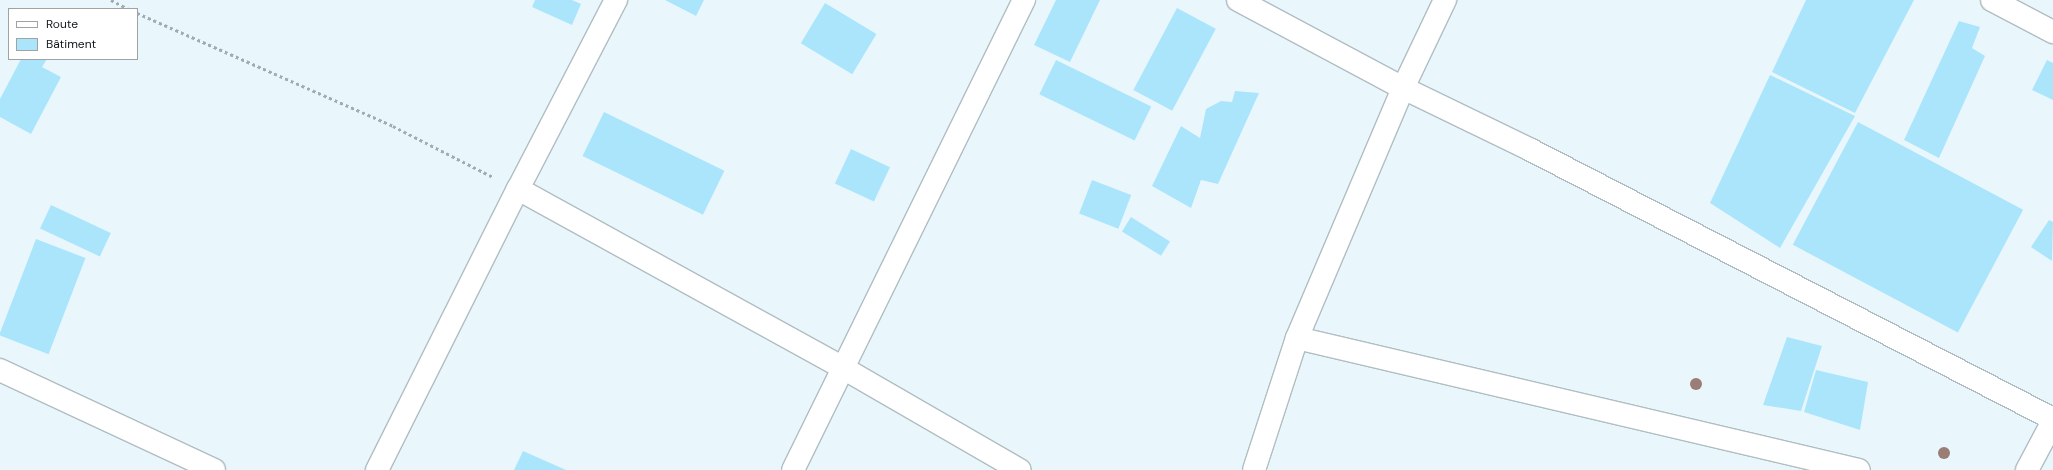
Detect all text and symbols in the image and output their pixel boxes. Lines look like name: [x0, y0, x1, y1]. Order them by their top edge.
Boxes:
legend: [8, 8, 138, 60]
text: Route: [46, 16, 78, 32]
text: Bâtiment: [46, 36, 96, 52]

